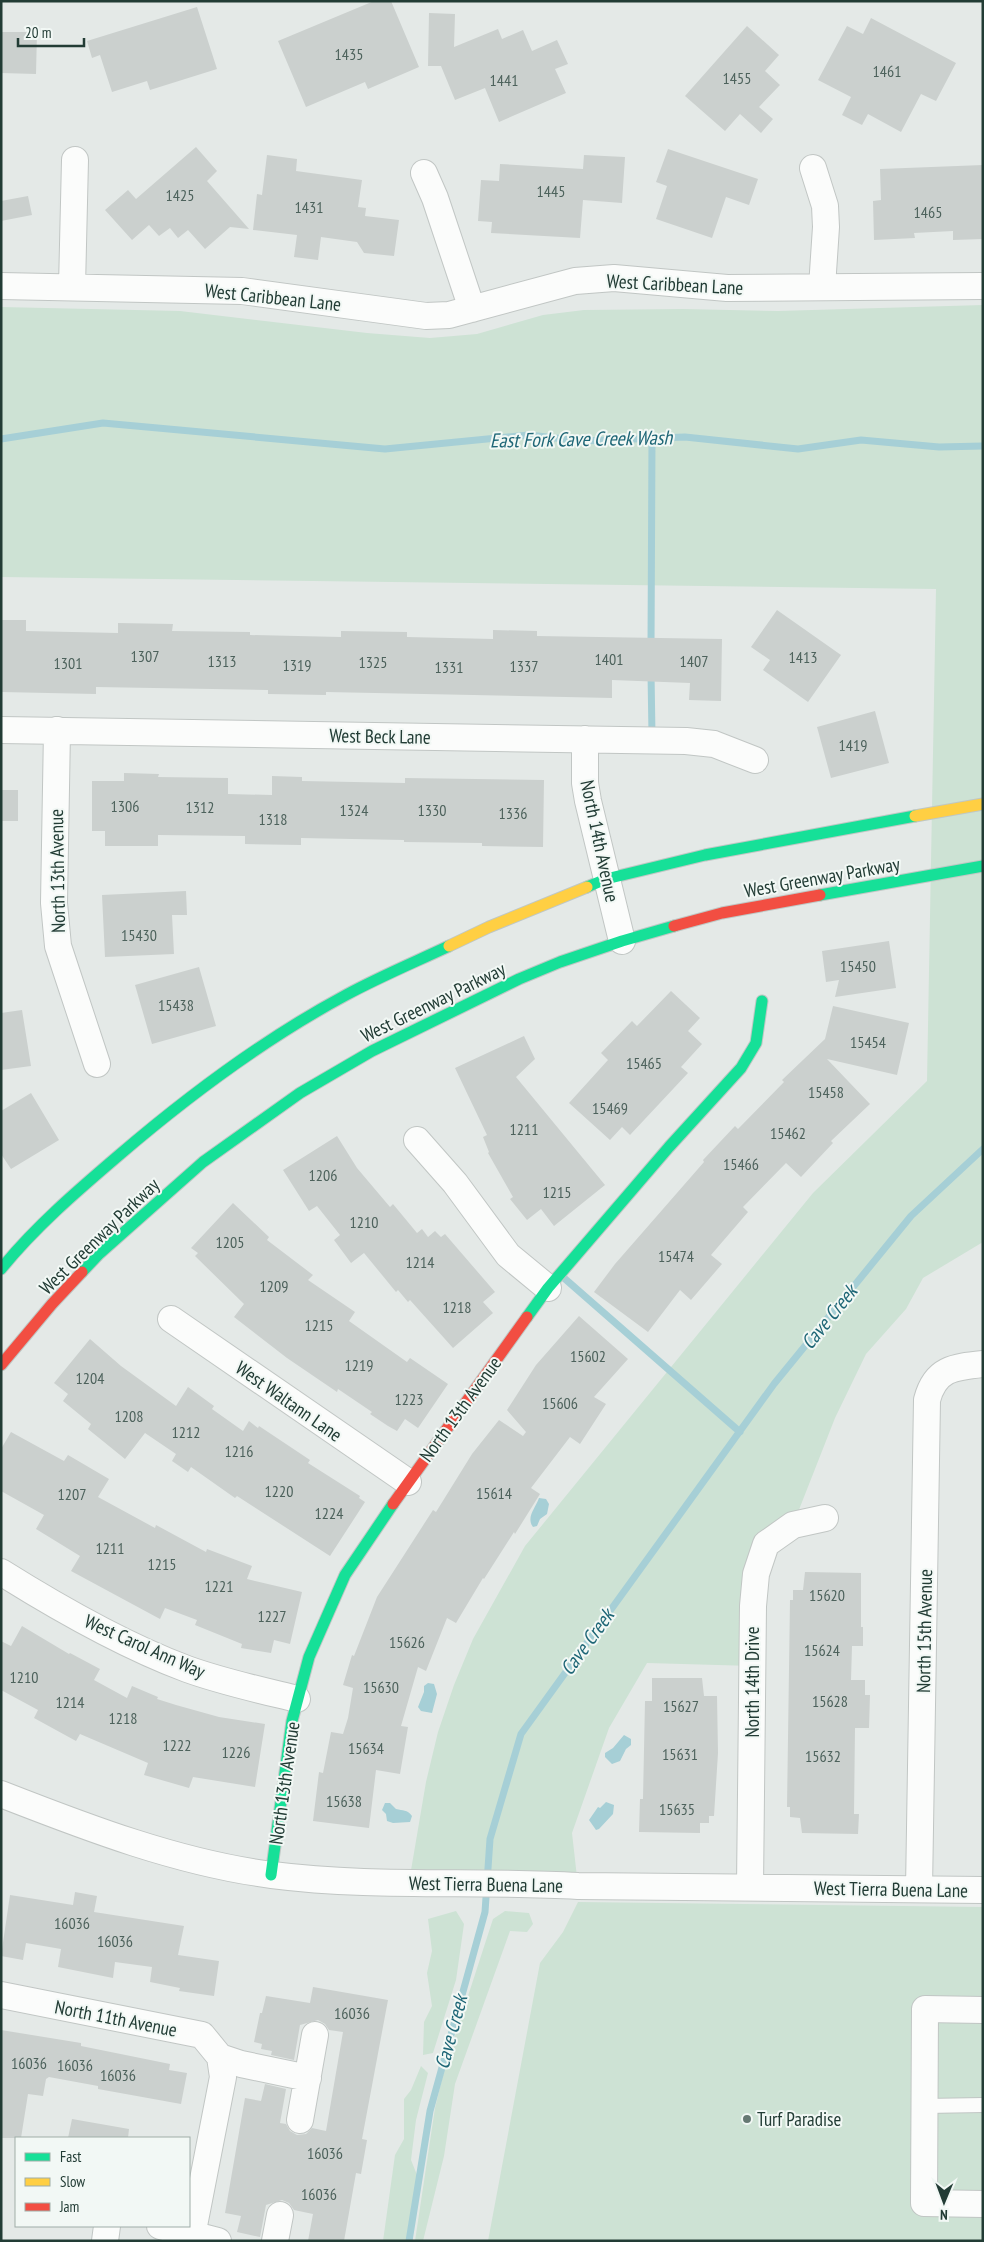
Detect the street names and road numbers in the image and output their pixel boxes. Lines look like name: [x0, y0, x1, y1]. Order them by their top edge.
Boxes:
street label: West Caribbean Lane: [606, 268, 744, 300]
street label: West Caribbean Lane: [204, 278, 342, 316]
street label: West Beck Lane: [329, 723, 431, 749]
street label: North 14th Avenue: [575, 778, 625, 904]
street label: North 13th Avenue: [44, 809, 70, 933]
street label: West Greenway Parkway: [742, 851, 903, 903]
street label: West Greenway Parkway: [357, 956, 510, 1047]
street label: West Greenway Parkway: [34, 1172, 165, 1299]
street label: North 13th Avenue: [414, 1352, 506, 1466]
street label: West Waltann Lane: [231, 1355, 347, 1447]
street label: North 15th Avenue: [911, 1569, 937, 1693]
street label: West Carol Ann Way: [81, 1609, 210, 1684]
street label: North 14th Drive: [740, 1626, 764, 1737]
street label: North 13th Avenue: [263, 1720, 305, 1846]
street label: West Tierra Buena Lane: [409, 1871, 563, 1897]
street label: West Tierra Buena Lane: [814, 1876, 968, 1902]
street label: North 11th Avenue: [53, 1994, 179, 2042]

